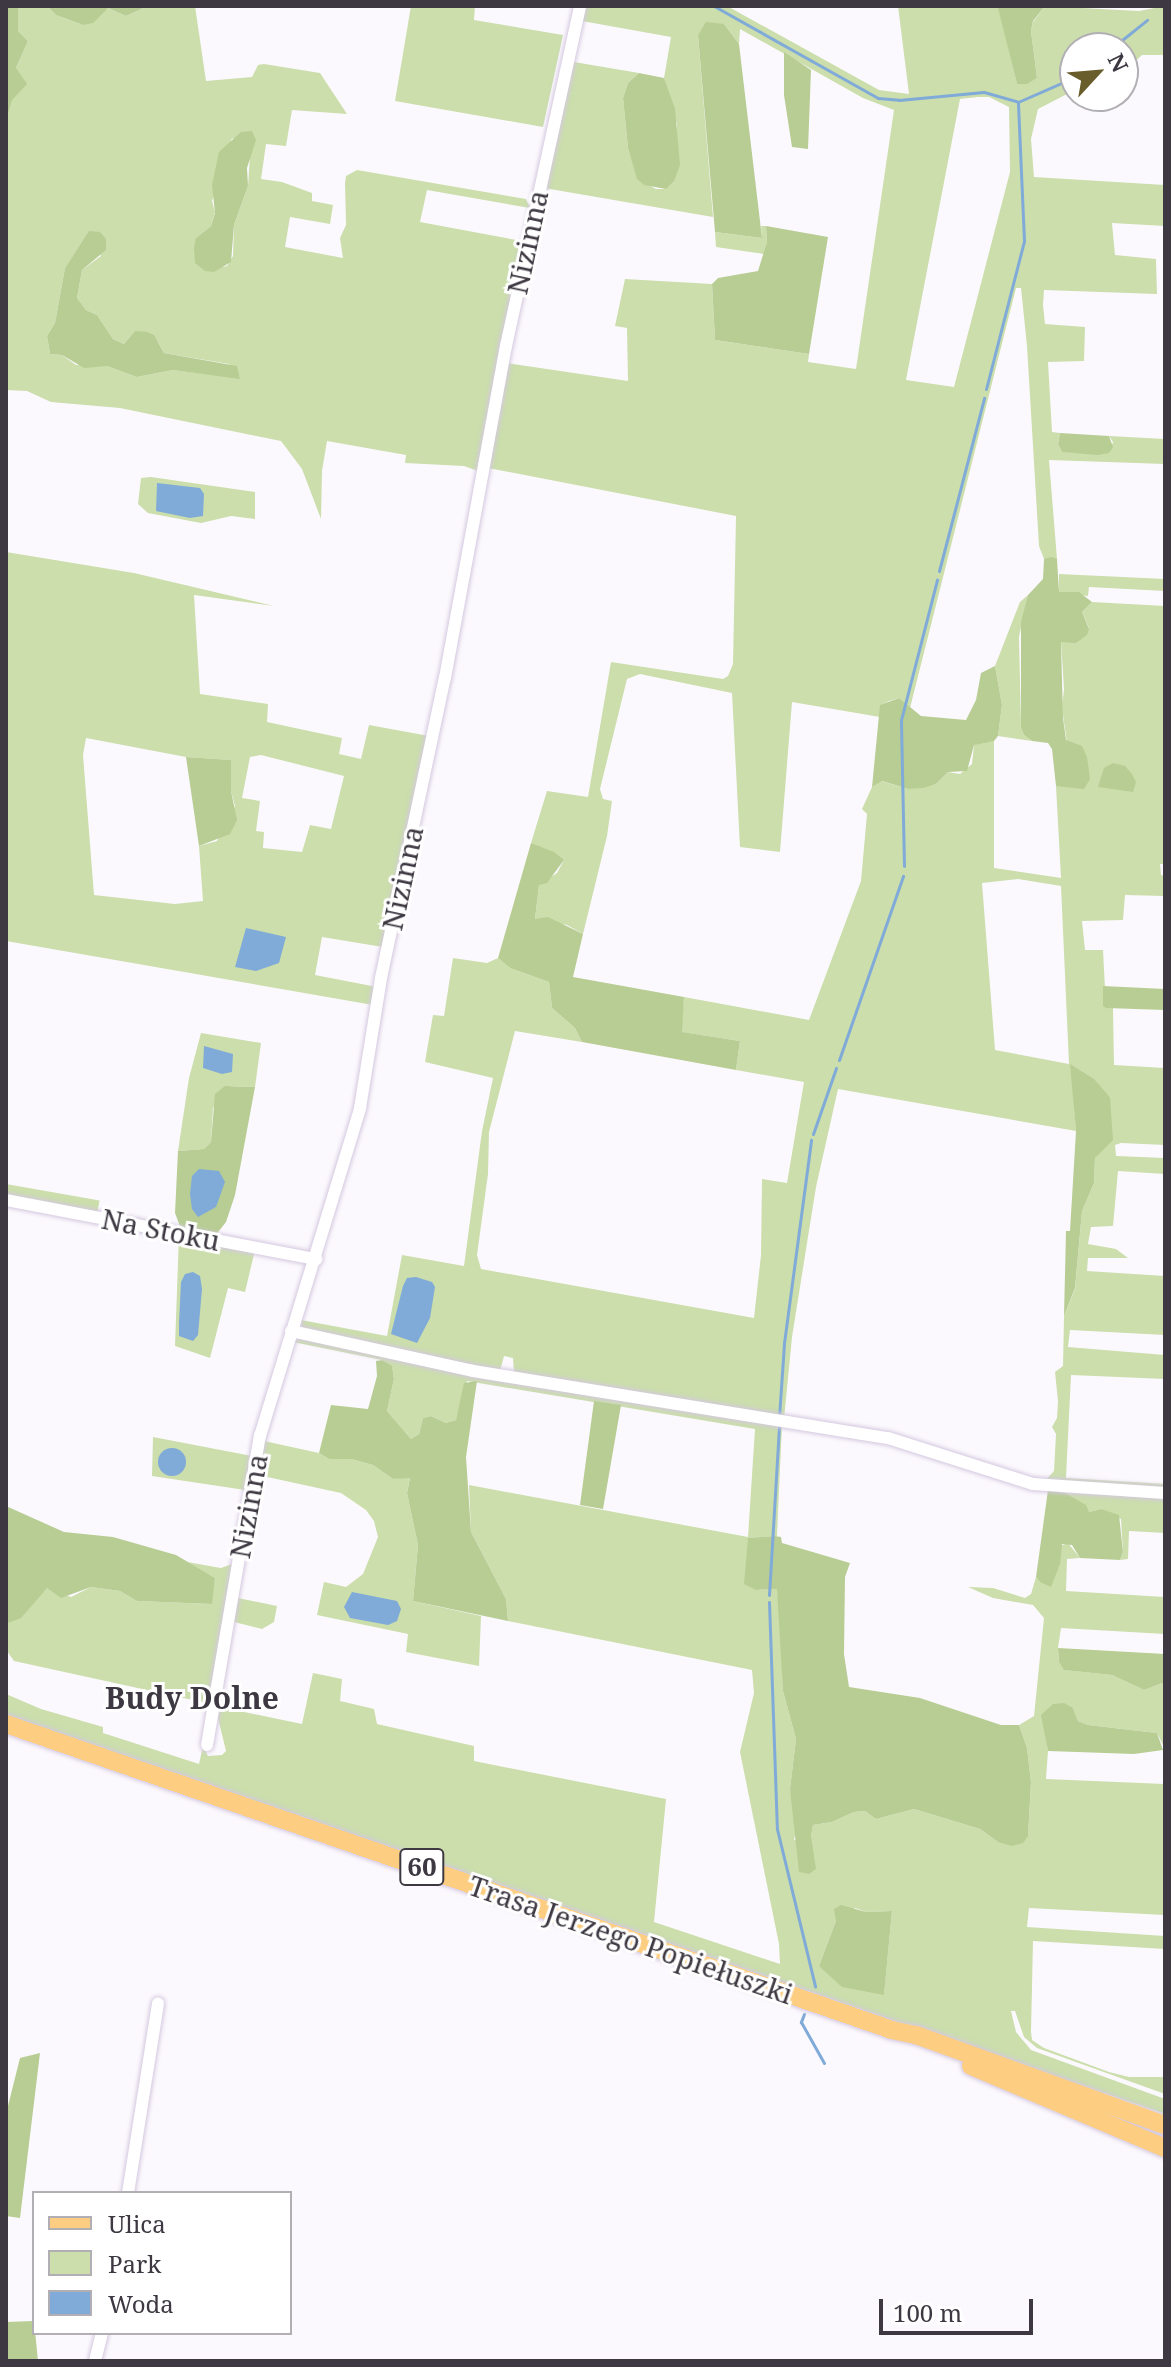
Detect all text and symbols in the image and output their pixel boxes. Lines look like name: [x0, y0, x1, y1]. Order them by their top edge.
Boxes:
north arrow: [1059, 32, 1139, 112]
text: N: [1101, 48, 1136, 77]
street label: Nizinna: [500, 187, 554, 297]
street label: Nizinna: [375, 823, 429, 933]
street label: Na Stoku: [99, 1201, 223, 1257]
street label: Nizinna: [222, 1451, 274, 1561]
district label: Budy Dolne: [105, 1680, 279, 1716]
road number: 60: [398, 1845, 446, 1889]
street label: Trasa Jerzego Popiełuszki: [465, 1868, 797, 2010]
legend: [32, 2191, 292, 2335]
text: Ulica: [108, 2207, 166, 2240]
text: Park: [108, 2247, 161, 2280]
scale bar: [883, 2283, 1037, 2333]
text: Woda: [108, 2287, 174, 2320]
text: 100 m: [893, 2296, 962, 2329]

